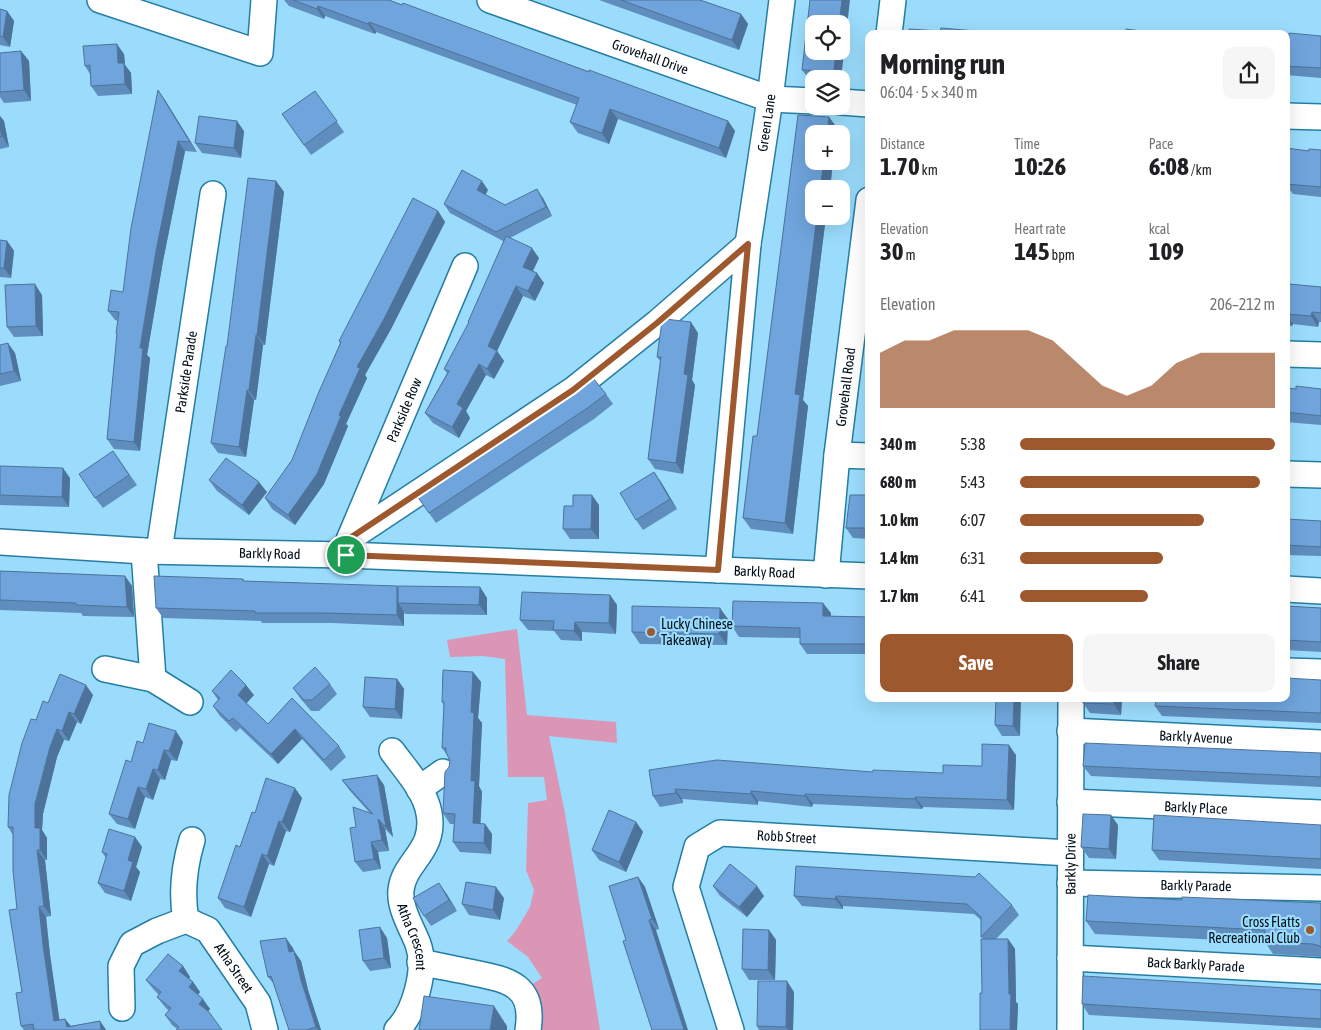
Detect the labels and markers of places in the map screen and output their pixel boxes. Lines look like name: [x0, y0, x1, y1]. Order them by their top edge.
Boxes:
pin: [325, 534, 367, 576]
place label: Lucky Chinese Takeaway: [661, 616, 733, 648]
marker: Lucky Chinese Takeaway: [645, 626, 657, 638]
place label: Cross Flatts Recreational Club: [1208, 914, 1300, 946]
marker: Cross Flatts Recreational Club: [1304, 924, 1316, 936]

